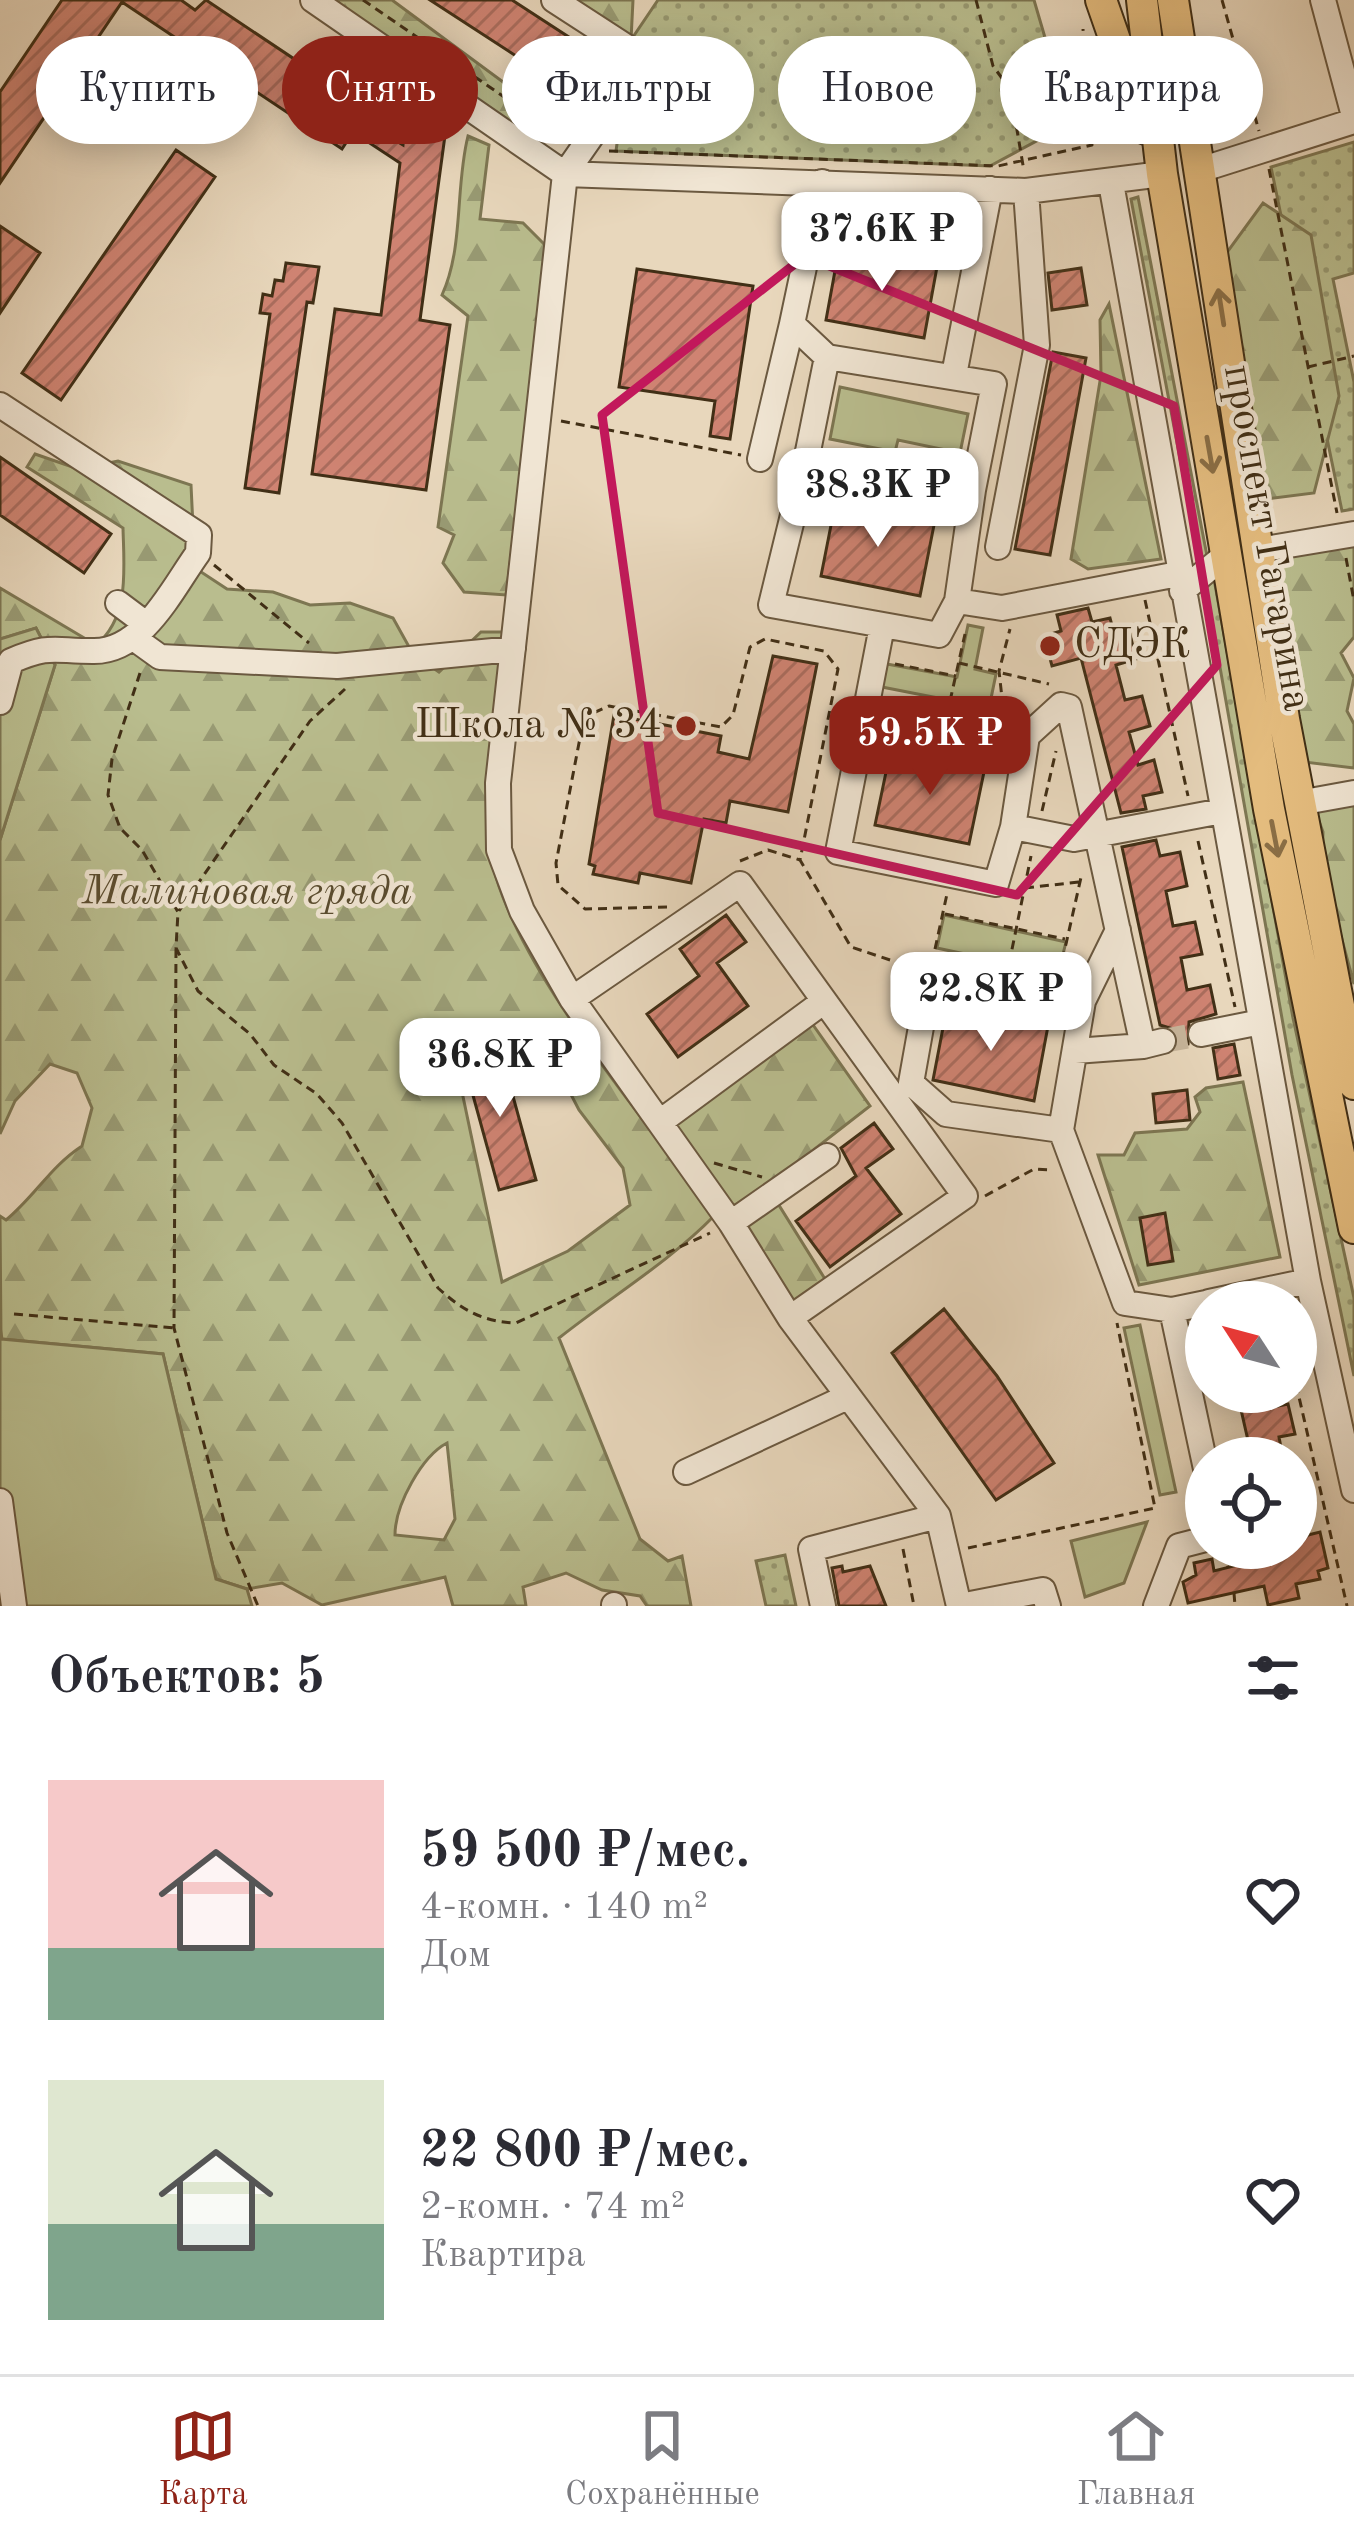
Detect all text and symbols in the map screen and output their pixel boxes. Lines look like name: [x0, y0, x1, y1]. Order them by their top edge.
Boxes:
chip: Купить: [36, 36, 258, 144]
chip: Снять: [282, 36, 478, 144]
chip: Фильтры: [502, 36, 754, 144]
chip: Новое: [778, 36, 976, 144]
chip: Квартира: [1000, 36, 1263, 144]
pin: 37.6K ₽: [771, 192, 993, 294]
text: 37.6K ₽: [808, 211, 956, 250]
one-way arrow: [1209, 288, 1232, 327]
street label: проспект Гагарина: [1215, 362, 1317, 714]
one-way arrow: [1200, 435, 1222, 474]
pin: 38.3K ₽: [767, 448, 989, 550]
text: 38.3K ₽: [804, 467, 952, 506]
place label: СДЭК: [1074, 625, 1191, 667]
marker: СДЭК: [1037, 633, 1063, 659]
pin: 59.5K ₽: [819, 696, 1041, 798]
place label: Школа № 34: [415, 705, 662, 747]
marker: Школа № 34: [673, 713, 699, 739]
text: 59.5K ₽: [856, 715, 1004, 754]
one-way arrow: [1265, 819, 1287, 858]
park label: Малиновая гряда: [81, 872, 412, 914]
pin: 22.8K ₽: [880, 952, 1102, 1054]
text: 22.8K ₽: [917, 971, 1065, 1010]
pin: 36.8K ₽: [389, 1018, 611, 1120]
text: 36.8K ₽: [426, 1037, 574, 1076]
north arrow: [1185, 1281, 1317, 1413]
map controls: [1185, 1281, 1317, 1569]
button: locate: [1185, 1437, 1317, 1569]
icon: filters: [1240, 1645, 1306, 1711]
text: Объектов: 5: [48, 1653, 325, 1704]
text: 59 500 ₽/мес.: [420, 1827, 750, 1878]
icon: home: [144, 1828, 288, 1972]
icon: heart: [1240, 1867, 1306, 1933]
text: 4-комн. · 140 m²: [420, 1888, 708, 1927]
text: Дом: [420, 1936, 491, 1975]
text: 22 800 ₽/мес.: [420, 2127, 750, 2178]
icon: home: [144, 2128, 288, 2272]
icon: heart: [1240, 2167, 1306, 2233]
text: 2-комн. · 74 m²: [420, 2188, 685, 2227]
text: Квартира: [420, 2236, 585, 2275]
tab: Карта: [159, 2403, 248, 2516]
tab: Сохранённые: [565, 2403, 760, 2516]
tab: Главная: [1077, 2403, 1195, 2516]

